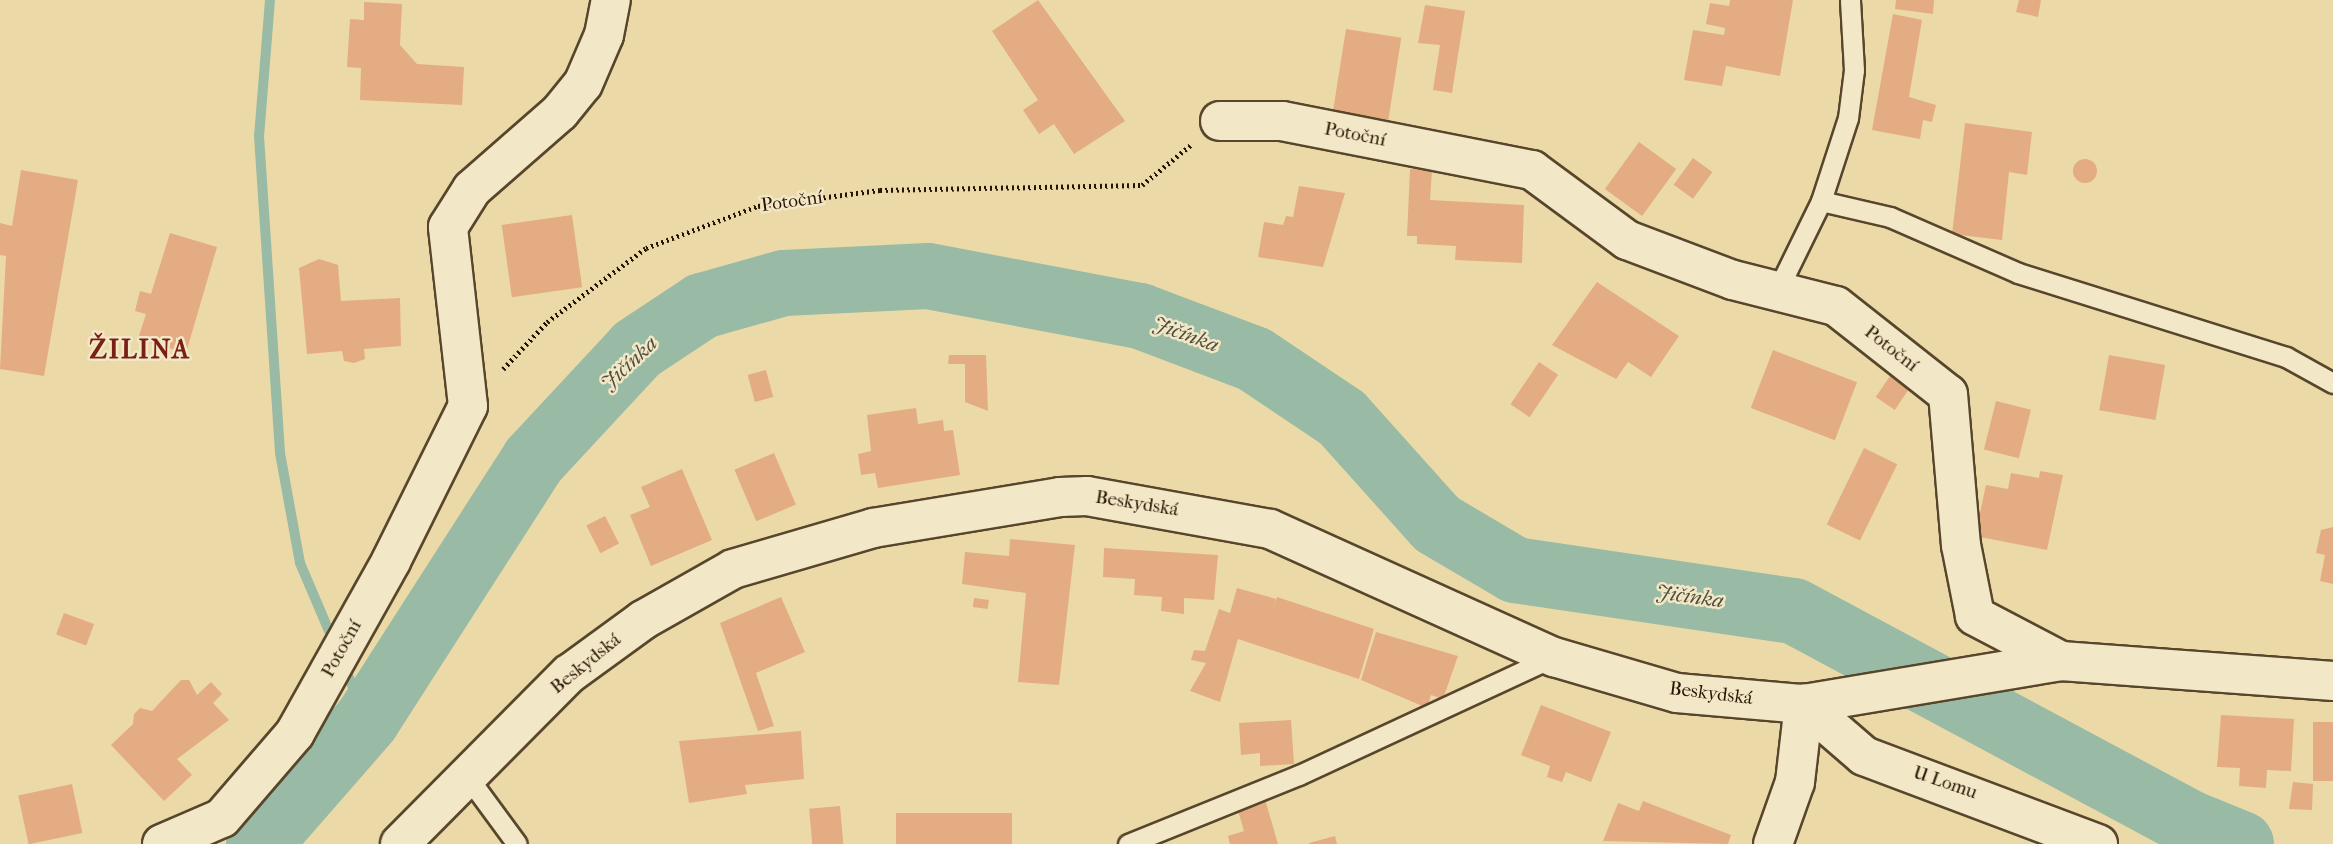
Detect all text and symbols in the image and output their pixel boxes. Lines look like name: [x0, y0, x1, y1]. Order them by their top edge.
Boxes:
street label: Potoční: [1322, 118, 1388, 152]
street label: Potoční: [760, 186, 824, 218]
water label: Jičínka: [1150, 311, 1222, 357]
street label: Potoční: [1860, 321, 1922, 377]
water label: Jičínka: [596, 331, 662, 395]
district label: ŽILINA: [90, 334, 190, 366]
street label: Beskydská: [1094, 486, 1180, 522]
water label: Jičínka: [1655, 579, 1725, 613]
street label: Potoční: [317, 616, 367, 682]
street label: Beskydská: [546, 629, 626, 699]
street label: Beskydská: [1668, 678, 1754, 710]
street label: U Lomu: [1910, 761, 1980, 805]

